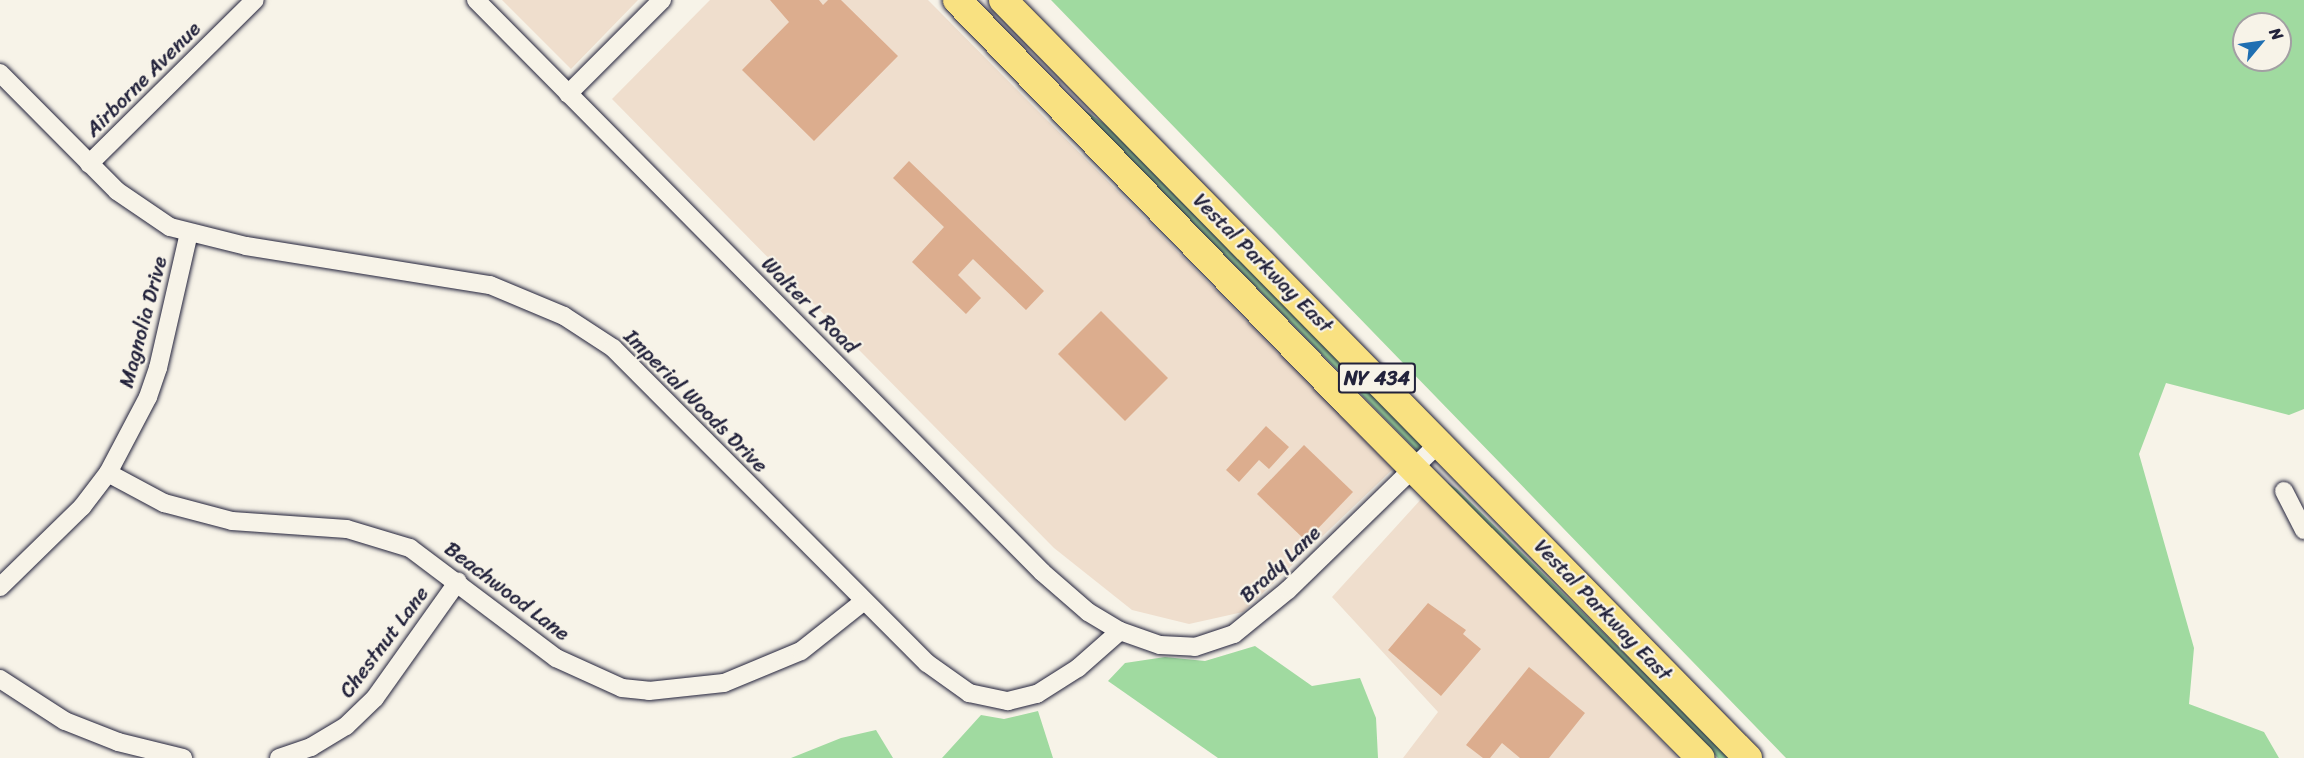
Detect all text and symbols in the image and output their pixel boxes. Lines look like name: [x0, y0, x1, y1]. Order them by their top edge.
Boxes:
north arrow: [2232, 12, 2292, 72]
street label: Airborne Avenue: [80, 16, 206, 142]
text: N: [2261, 22, 2292, 46]
street label: Vestal Parkway East: [1188, 188, 1338, 338]
street label: Walter L Road: [756, 251, 864, 359]
street label: Magnolia Drive: [113, 253, 173, 391]
street label: Imperial Woods Drive: [619, 324, 773, 478]
road number: NY 434: [1336, 361, 1418, 395]
street label: Brady Lane: [1234, 520, 1326, 608]
street label: Vestal Parkway East: [1529, 534, 1677, 686]
street label: Beachwood Lane: [439, 536, 575, 646]
street label: Chestnut Lane: [334, 581, 434, 703]

